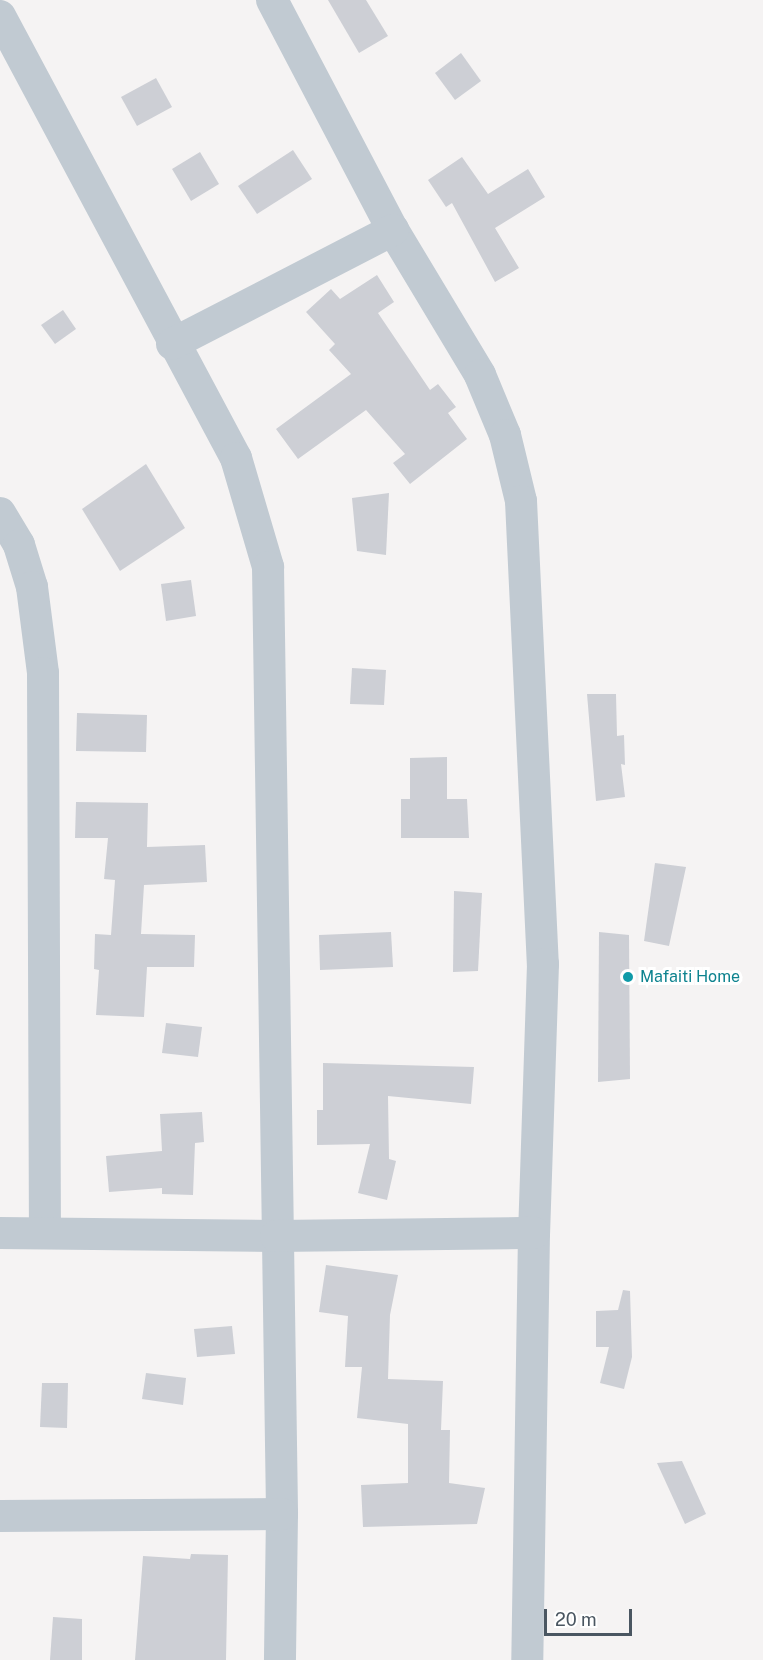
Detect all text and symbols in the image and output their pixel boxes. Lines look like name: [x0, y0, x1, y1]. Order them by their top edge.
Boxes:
place label: Mafaiti Home: [640, 967, 740, 987]
marker: Mafaiti Home: [621, 970, 635, 984]
scale bar: [547, 1597, 636, 1635]
text: 20 m: [555, 1609, 597, 1630]

